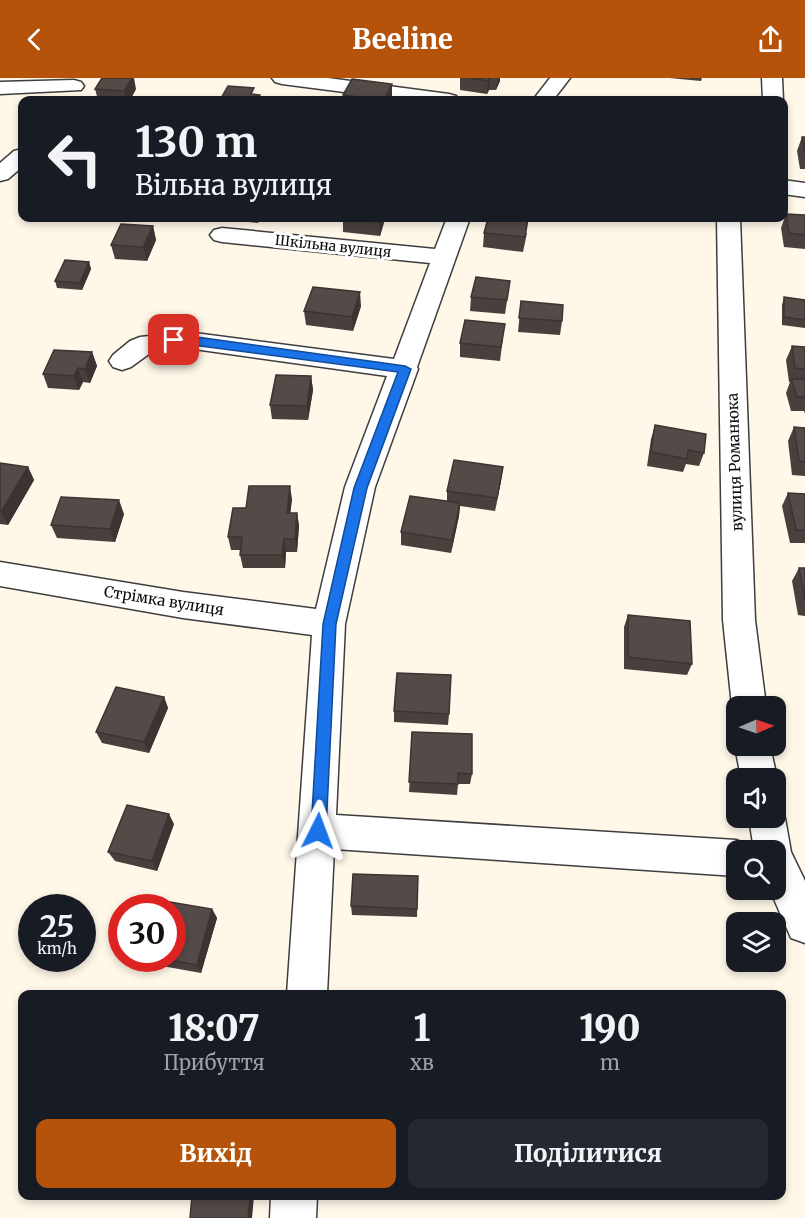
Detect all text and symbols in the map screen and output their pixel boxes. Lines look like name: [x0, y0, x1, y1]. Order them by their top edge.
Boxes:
text: Beeline: [352, 22, 453, 56]
icon: back: [18, 23, 51, 56]
icon: share: [754, 23, 787, 56]
text: 130 m: [135, 116, 257, 168]
icon: left: [36, 120, 114, 198]
text: Вільна вулиця: [135, 168, 332, 202]
street label: Шкільна вулиця: [274, 231, 392, 261]
pin: [148, 314, 199, 365]
icon: arrive: [157, 323, 190, 356]
street label: вулиця Романюка: [723, 393, 746, 531]
street label: Стрімка вулиця: [103, 582, 225, 619]
north arrow: [726, 696, 786, 756]
map controls: [726, 696, 786, 972]
button: sound: [726, 768, 786, 828]
position arrow: [286, 799, 350, 863]
button: search: [726, 840, 786, 900]
speed limit sign: 30: [108, 894, 186, 972]
text: 25: [40, 907, 74, 945]
button: layers: [726, 912, 786, 972]
text: km/h: [37, 939, 77, 958]
text: 18:07: [168, 1006, 260, 1051]
text: 1: [413, 1006, 430, 1051]
text: 190: [579, 1006, 641, 1051]
text: Прибуття: [163, 1050, 265, 1075]
text: хв: [410, 1050, 434, 1075]
text: m: [600, 1050, 620, 1075]
button: Вихід: [36, 1119, 396, 1188]
button: Поділитися: [408, 1119, 768, 1188]

